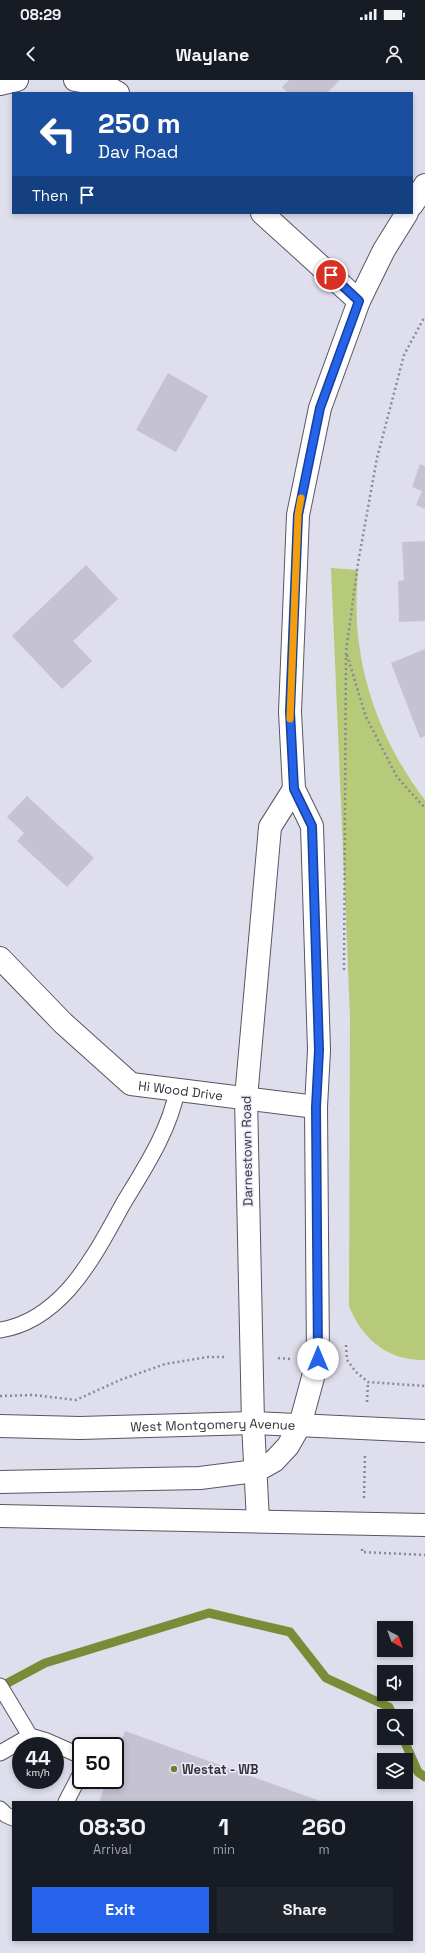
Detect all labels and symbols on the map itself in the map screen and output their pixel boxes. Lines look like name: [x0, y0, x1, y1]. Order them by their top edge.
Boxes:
pin: [314, 258, 348, 292]
street label: Hi Wood Drive: [137, 1076, 224, 1104]
street label: Darnestown Road: [238, 1096, 256, 1206]
position arrow: [297, 1338, 339, 1380]
street label: West Montgomery Avenue: [130, 1414, 296, 1435]
north arrow: [377, 1621, 413, 1657]
speed limit sign: 50: [72, 1737, 124, 1789]
place label: Westat - WB: [182, 1761, 259, 1778]
marker: Westat - WB: [169, 1764, 179, 1774]

